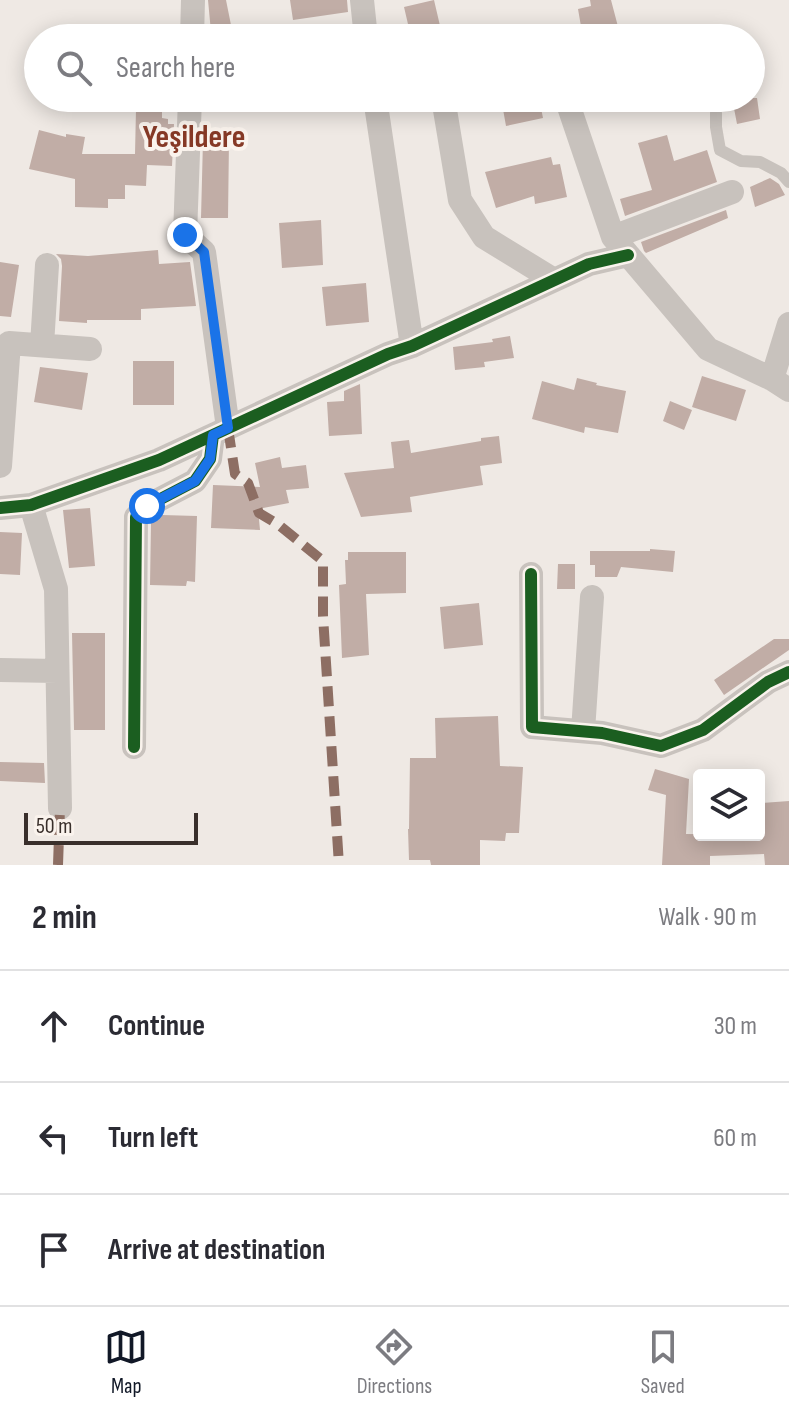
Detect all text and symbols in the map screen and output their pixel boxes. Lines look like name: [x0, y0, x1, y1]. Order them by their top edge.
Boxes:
search box: [24, 24, 765, 112]
icon: search: [52, 46, 96, 90]
text: Search here: [116, 50, 235, 86]
district label: Yeşildere: [143, 118, 245, 157]
route end: [167, 217, 203, 253]
route start: [129, 488, 165, 524]
map controls: [693, 769, 765, 841]
button: layers: [693, 769, 765, 841]
scale bar: [24, 809, 198, 845]
text: 50 m: [36, 813, 72, 840]
text: 2 min: [32, 897, 97, 938]
text: Walk · 90 m: [659, 902, 757, 933]
icon: ahead: [32, 1004, 76, 1048]
text: Continue: [108, 1008, 205, 1044]
text: 30 m: [714, 1011, 757, 1042]
icon: left: [32, 1116, 76, 1160]
text: Turn left: [108, 1120, 198, 1156]
text: 60 m: [713, 1123, 757, 1154]
icon: arrive: [32, 1228, 76, 1272]
text: Arrive at destination: [108, 1232, 325, 1268]
tab: Map: [104, 1325, 148, 1400]
tab: Directions: [357, 1325, 432, 1400]
tab: Saved: [641, 1325, 685, 1400]

